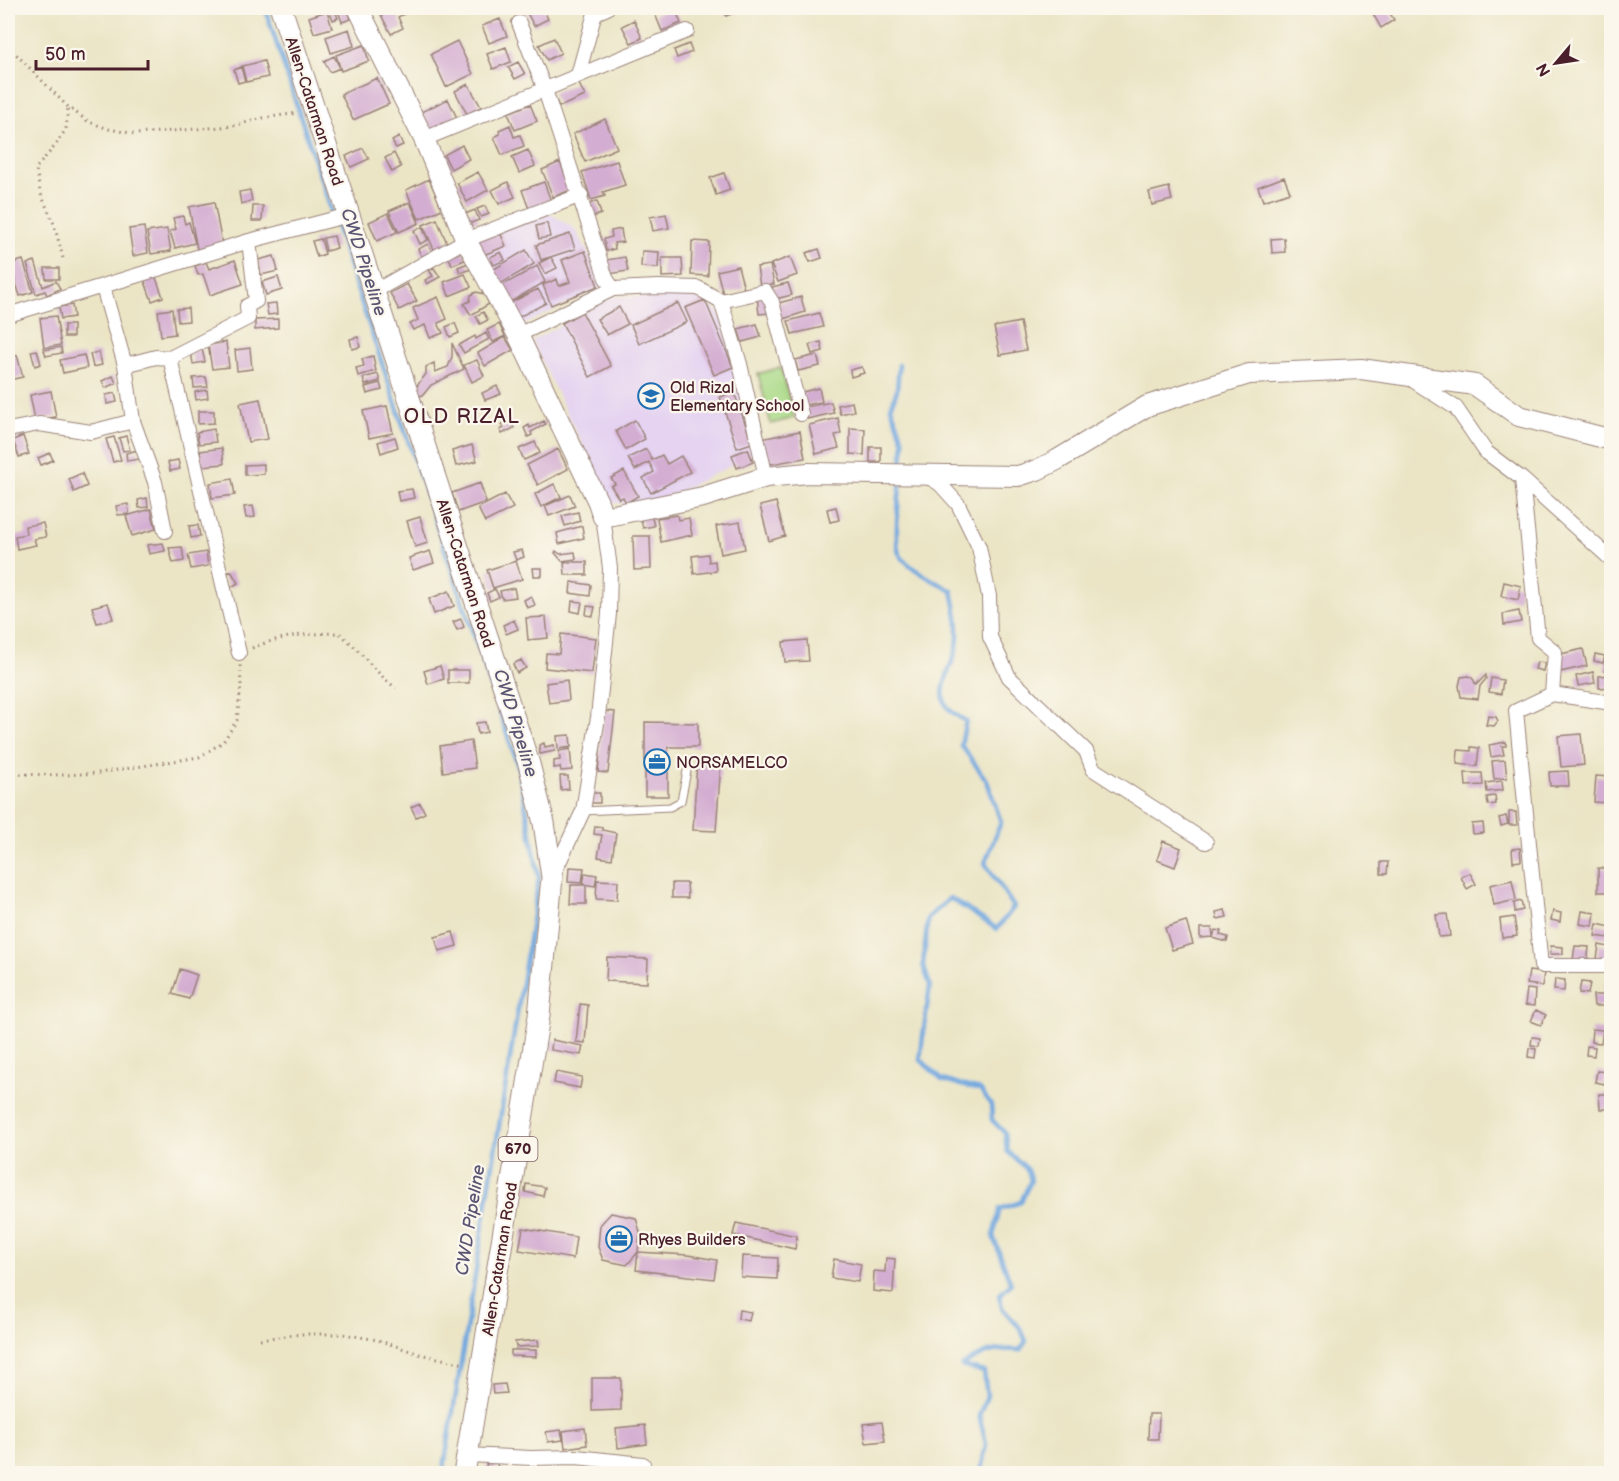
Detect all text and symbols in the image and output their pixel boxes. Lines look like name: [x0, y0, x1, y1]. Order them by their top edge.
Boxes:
scale bar: [36, 33, 148, 71]
north arrow: [1526, 33, 1586, 93]
street label: Allen-Catarman Road: [281, 35, 347, 188]
text: 50 m: [45, 44, 86, 65]
text: N: [1533, 60, 1555, 79]
water label: CWD Pipeline: [336, 206, 391, 319]
place label: Old Rizal Elementary School: [670, 379, 804, 416]
school or university icon: Old Rizal Elementary School: [636, 381, 666, 411]
district label: OLD RIZAL: [404, 405, 520, 429]
street label: Allen-Catarman Road: [432, 497, 498, 650]
water label: CWD Pipeline: [489, 666, 542, 780]
office icon: NORSAMELCO: [642, 747, 672, 777]
place label: NORSAMELCO: [676, 754, 788, 773]
road number: 670: [498, 1137, 538, 1161]
water label: CWD Pipeline: [451, 1163, 490, 1277]
street label: Allen-Catarman Road: [479, 1181, 522, 1337]
office icon: Rhyes Builders: [604, 1224, 634, 1254]
place label: Rhyes Builders: [638, 1231, 746, 1250]

